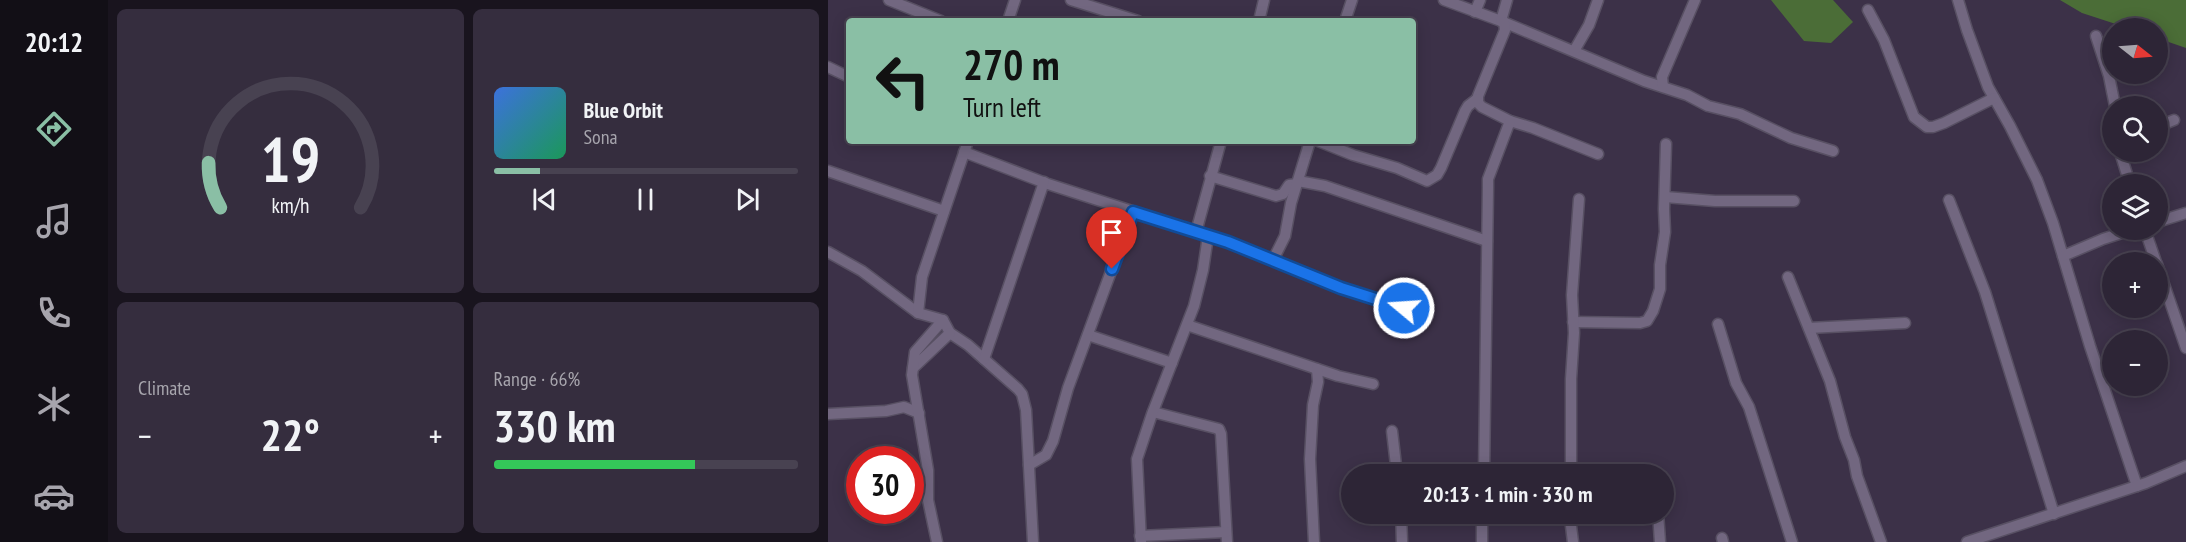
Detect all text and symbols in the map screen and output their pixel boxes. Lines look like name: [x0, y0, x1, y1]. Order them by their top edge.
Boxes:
north arrow: [2102, 18, 2168, 84]
map controls: [2102, 18, 2168, 396]
text: 20:12: [25, 25, 83, 59]
text: 270 m: [963, 37, 1060, 92]
icon: left: [864, 42, 942, 120]
text: Turn left: [963, 90, 1041, 124]
text: Blue Orbit: [584, 96, 663, 124]
button: search: [2102, 96, 2168, 162]
icon: directions: [33, 108, 75, 150]
text: 19: [260, 118, 320, 199]
text: Sona: [584, 124, 617, 150]
button: layers: [2102, 174, 2168, 240]
icon: previous: [528, 183, 561, 216]
icon: pause: [629, 183, 662, 216]
icon: next: [731, 183, 764, 216]
text: km/h: [271, 192, 309, 220]
icon: music: [33, 200, 75, 242]
pin: [1086, 207, 1137, 269]
icon: arrive: [1095, 216, 1128, 249]
button: +: [2102, 252, 2168, 318]
position arrow: [1372, 276, 1436, 340]
icon: phone: [33, 292, 75, 334]
button: −: [2102, 330, 2168, 396]
text: Range · 66%: [494, 366, 580, 392]
text: Climate: [138, 375, 191, 401]
icon: climate: [33, 383, 75, 425]
text: 330 km: [494, 396, 616, 454]
text: 22°: [261, 405, 320, 463]
text: −: [138, 414, 152, 457]
text: +: [429, 414, 443, 457]
speed limit sign: 30: [846, 446, 924, 524]
icon: car: [33, 475, 75, 517]
text: 20:13 · 1 min · 330 m: [1422, 480, 1593, 508]

